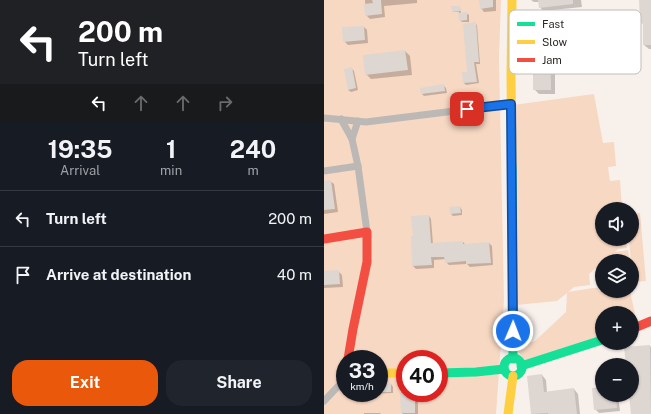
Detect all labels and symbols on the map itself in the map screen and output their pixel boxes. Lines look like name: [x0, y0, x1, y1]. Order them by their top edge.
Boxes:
legend: [509, 10, 641, 74]
text: Fast: [542, 18, 564, 30]
text: Slow: [542, 36, 568, 48]
text: Jam: [542, 54, 562, 66]
pin: [450, 92, 484, 126]
position arrow: [492, 310, 534, 352]
speed limit sign: 40: [396, 350, 448, 402]

